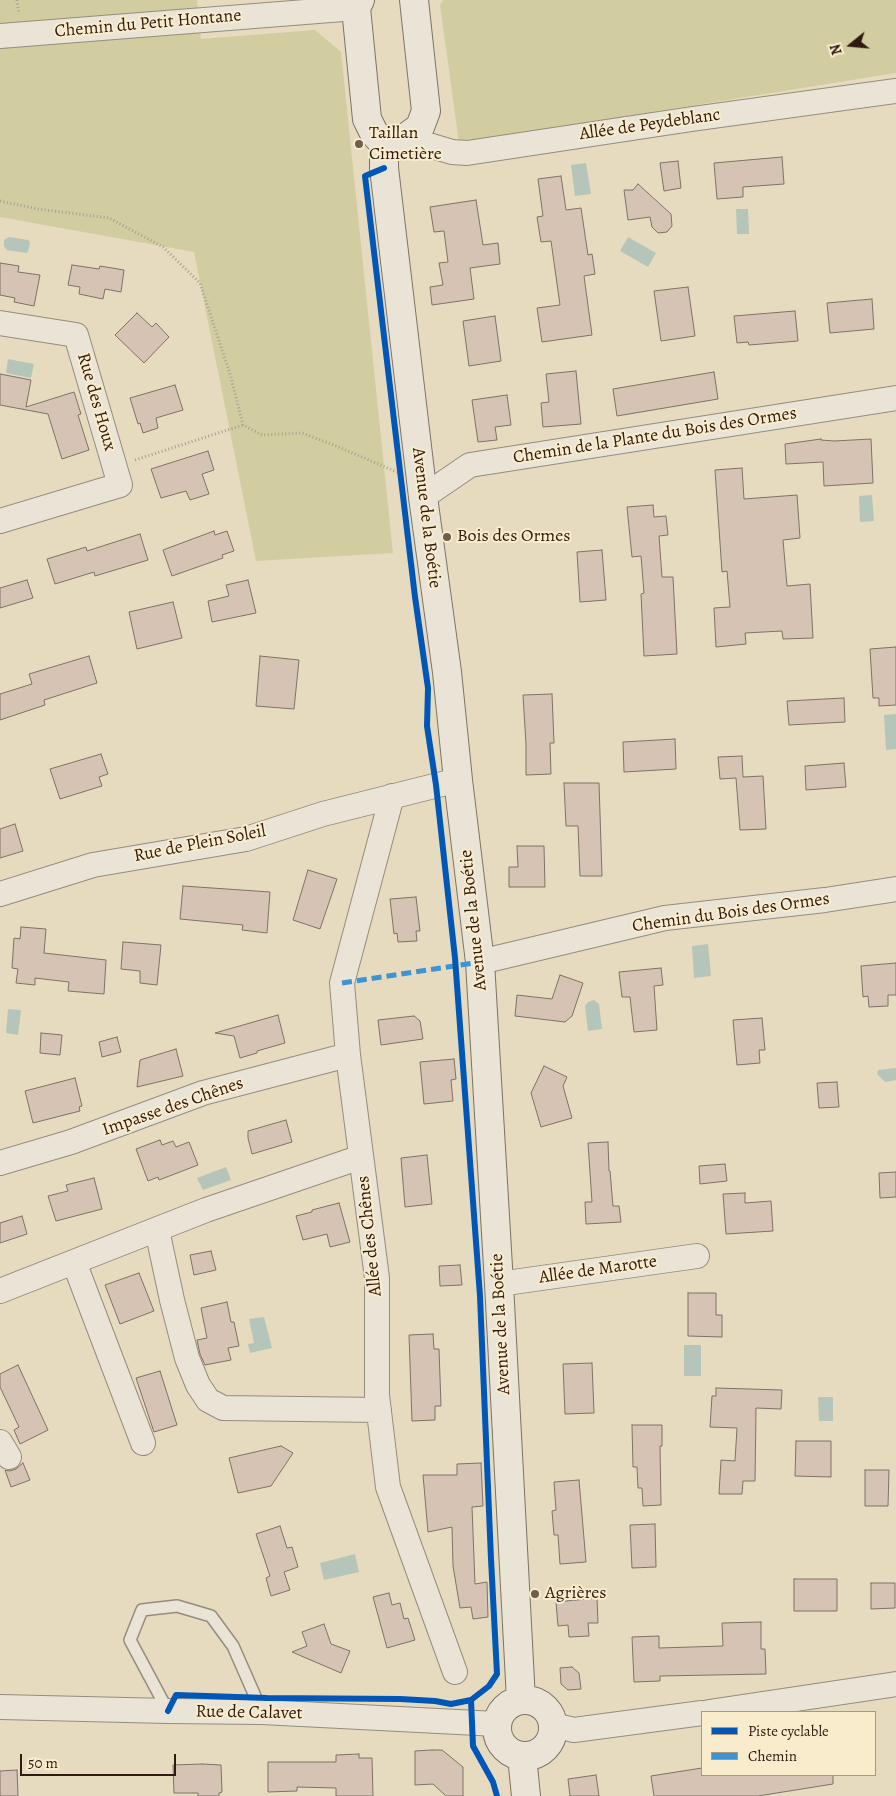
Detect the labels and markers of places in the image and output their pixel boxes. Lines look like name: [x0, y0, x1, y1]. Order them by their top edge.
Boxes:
place label: Taillan Cimetière: [369, 123, 442, 166]
marker: Taillan Cimetière: [353, 138, 365, 150]
place label: Bois des Ormes: [457, 526, 571, 548]
marker: Bois des Ormes: [441, 531, 453, 543]
place label: Agrières: [545, 1583, 607, 1605]
marker: Agrières: [529, 1588, 541, 1600]

